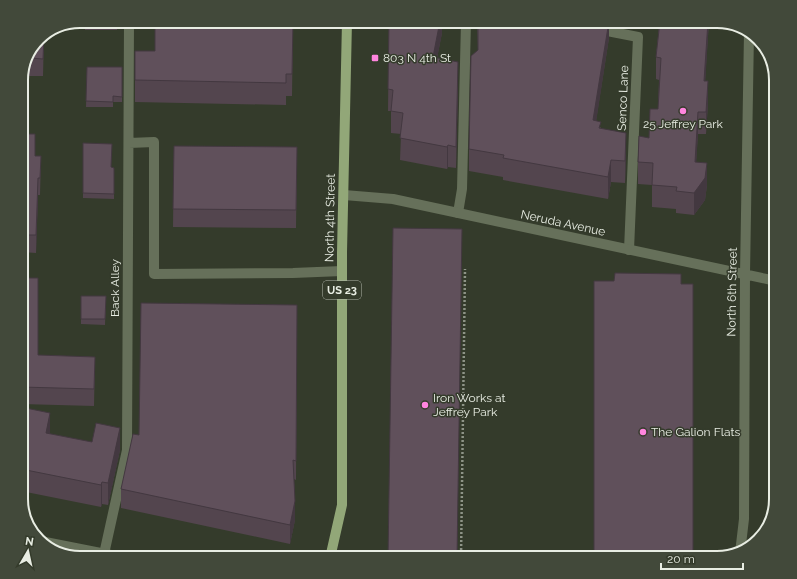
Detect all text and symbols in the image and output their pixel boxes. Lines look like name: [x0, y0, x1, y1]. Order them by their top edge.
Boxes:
place label: 803 N 4th St: [383, 51, 451, 65]
marker: 803 N 4th St: [370, 53, 380, 63]
street label: Senco Lane: [615, 65, 631, 131]
marker: 25 Jeffrey Park: [678, 106, 688, 116]
place label: 25 Jeffrey Park: [643, 117, 724, 131]
street label: North 4th Street: [322, 174, 338, 262]
street label: Neruda Avenue: [519, 207, 607, 239]
street label: North 6th Street: [724, 247, 740, 337]
street label: Back Alley: [108, 258, 122, 317]
road number: US 23: [323, 281, 361, 299]
place label: Iron Works at Jeffrey Park: [433, 391, 506, 419]
marker: Iron Works at Jeffrey Park: [420, 400, 430, 410]
place label: The Galion Flats: [651, 425, 740, 439]
marker: The Galion Flats: [638, 427, 648, 437]
north arrow: [8, 531, 48, 571]
text: N: [24, 535, 35, 549]
scale bar: [661, 545, 743, 571]
text: 20 m: [667, 552, 695, 566]

